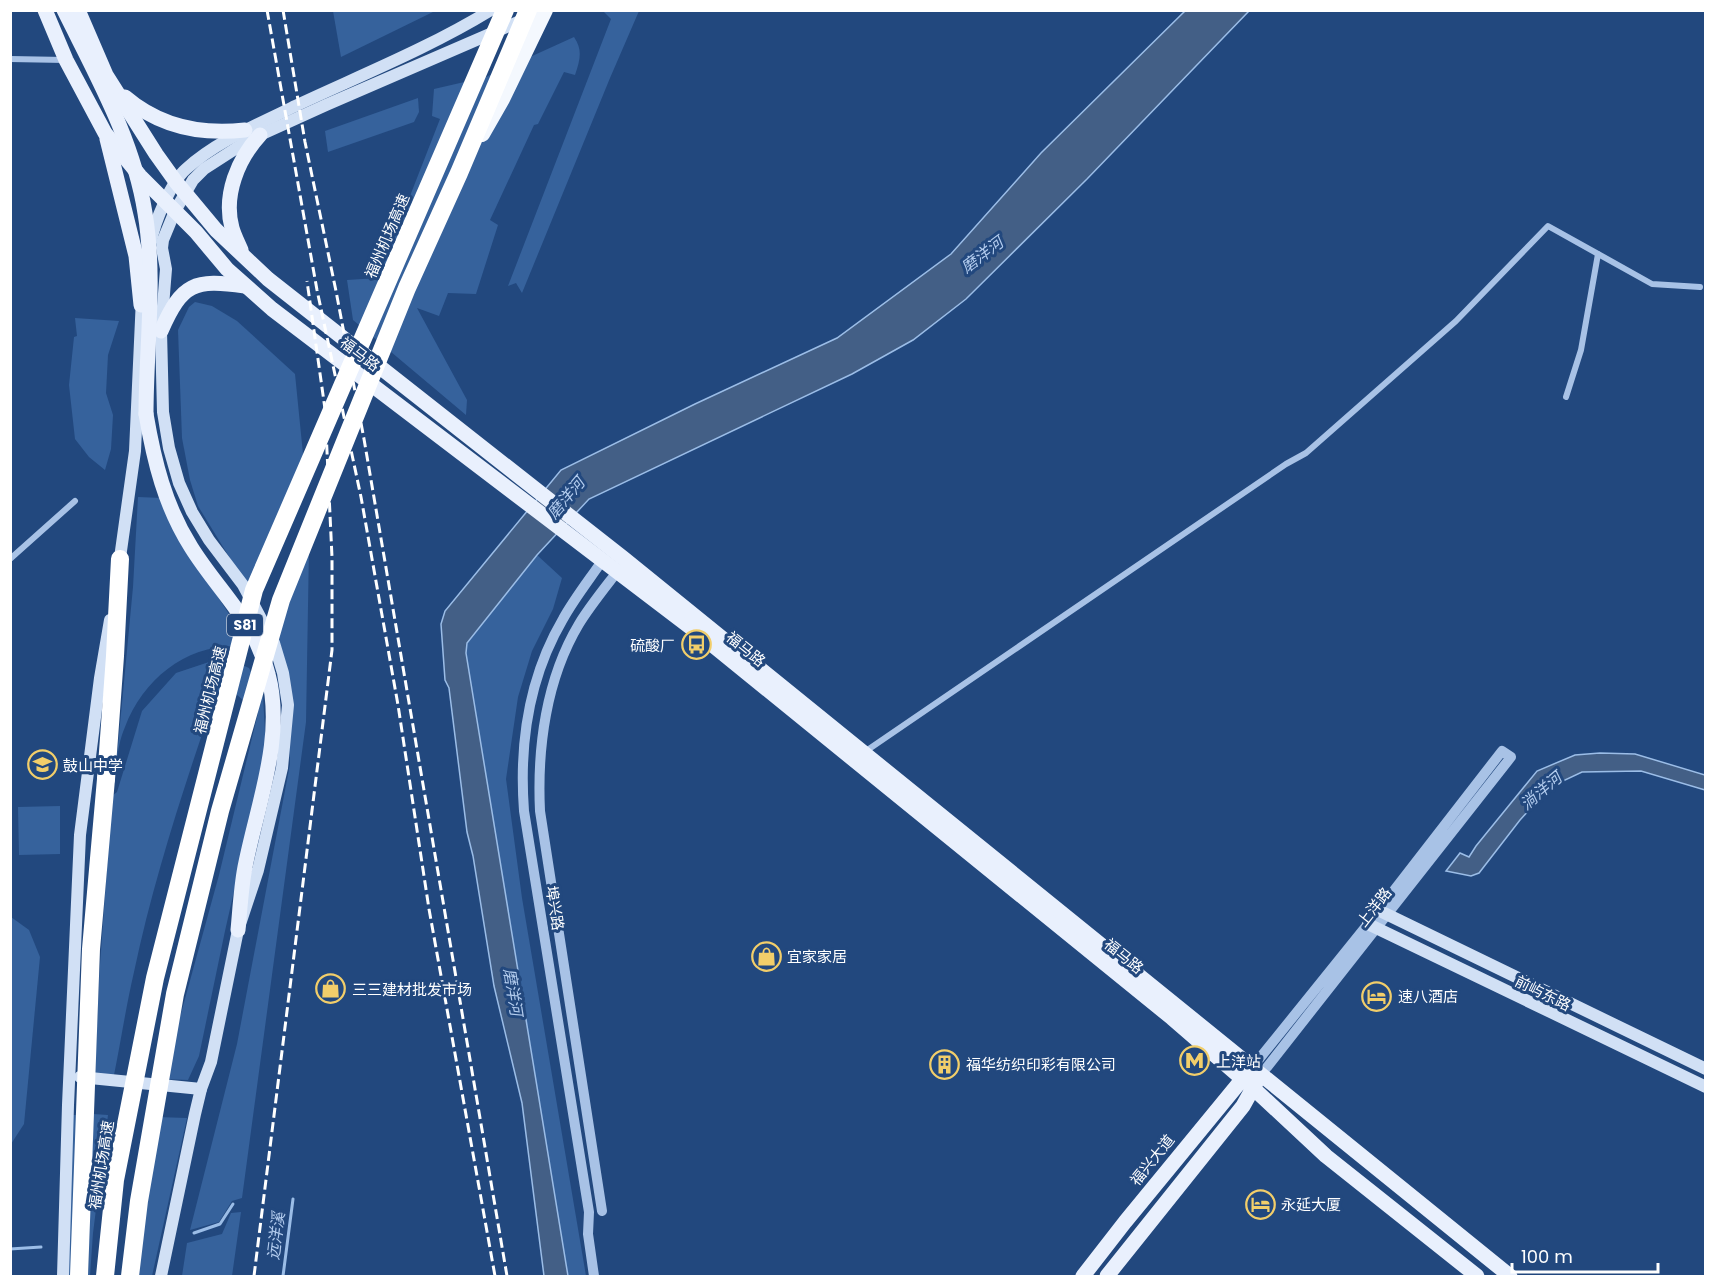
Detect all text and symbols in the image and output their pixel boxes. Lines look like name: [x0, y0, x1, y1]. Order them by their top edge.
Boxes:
street label: 福州机场高速: [360, 190, 414, 282]
water label: 磨洋河: [956, 230, 1010, 279]
street label: 福马路: [336, 332, 384, 376]
water label: 磨洋河: [542, 470, 592, 524]
road number: S81: [227, 614, 263, 636]
street label: 福马路: [722, 627, 770, 671]
bus stop icon: 硫酸厂: [680, 629, 712, 661]
place label: 硫酸厂: [630, 635, 675, 656]
street label: 福州机场高速: [189, 644, 231, 736]
school or university icon: 鼓山中学: [26, 749, 58, 781]
place label: 鼓山中学: [63, 755, 123, 776]
water label: 淌洋河: [1515, 765, 1569, 815]
street label: 上洋路: [1352, 883, 1396, 931]
street label: 埠兴路: [541, 884, 569, 932]
street label: 福马路: [1100, 934, 1148, 978]
shop icon: 宜家家居: [750, 940, 782, 972]
place label: 宜家家居: [787, 946, 847, 967]
water label: 磨洋河: [498, 966, 529, 1020]
street label: 前屿东路: [1511, 970, 1575, 1016]
shop icon: 三三建材批发市场: [315, 973, 347, 1005]
place label: 三三建材批发市场: [352, 979, 472, 1000]
hotel icon: 速八酒店: [1361, 980, 1393, 1012]
place label: 速八酒店: [1398, 986, 1458, 1007]
metro station icon: 上洋站: [1179, 1045, 1211, 1077]
building icon: 福华纺织印彩有限公司: [929, 1048, 961, 1080]
place label: 上洋站: [1216, 1051, 1261, 1072]
place label: 福华纺织印彩有限公司: [966, 1054, 1116, 1075]
street label: 福州机场高速: [84, 1119, 118, 1211]
street label: 福兴大道: [1125, 1130, 1179, 1190]
hotel icon: 永延大厦: [1244, 1188, 1276, 1220]
place label: 永延大厦: [1281, 1194, 1341, 1215]
water label: 远洋溪: [262, 1209, 291, 1261]
scale bar: [1512, 1236, 1658, 1274]
text: 100 m: [1521, 1244, 1573, 1269]

